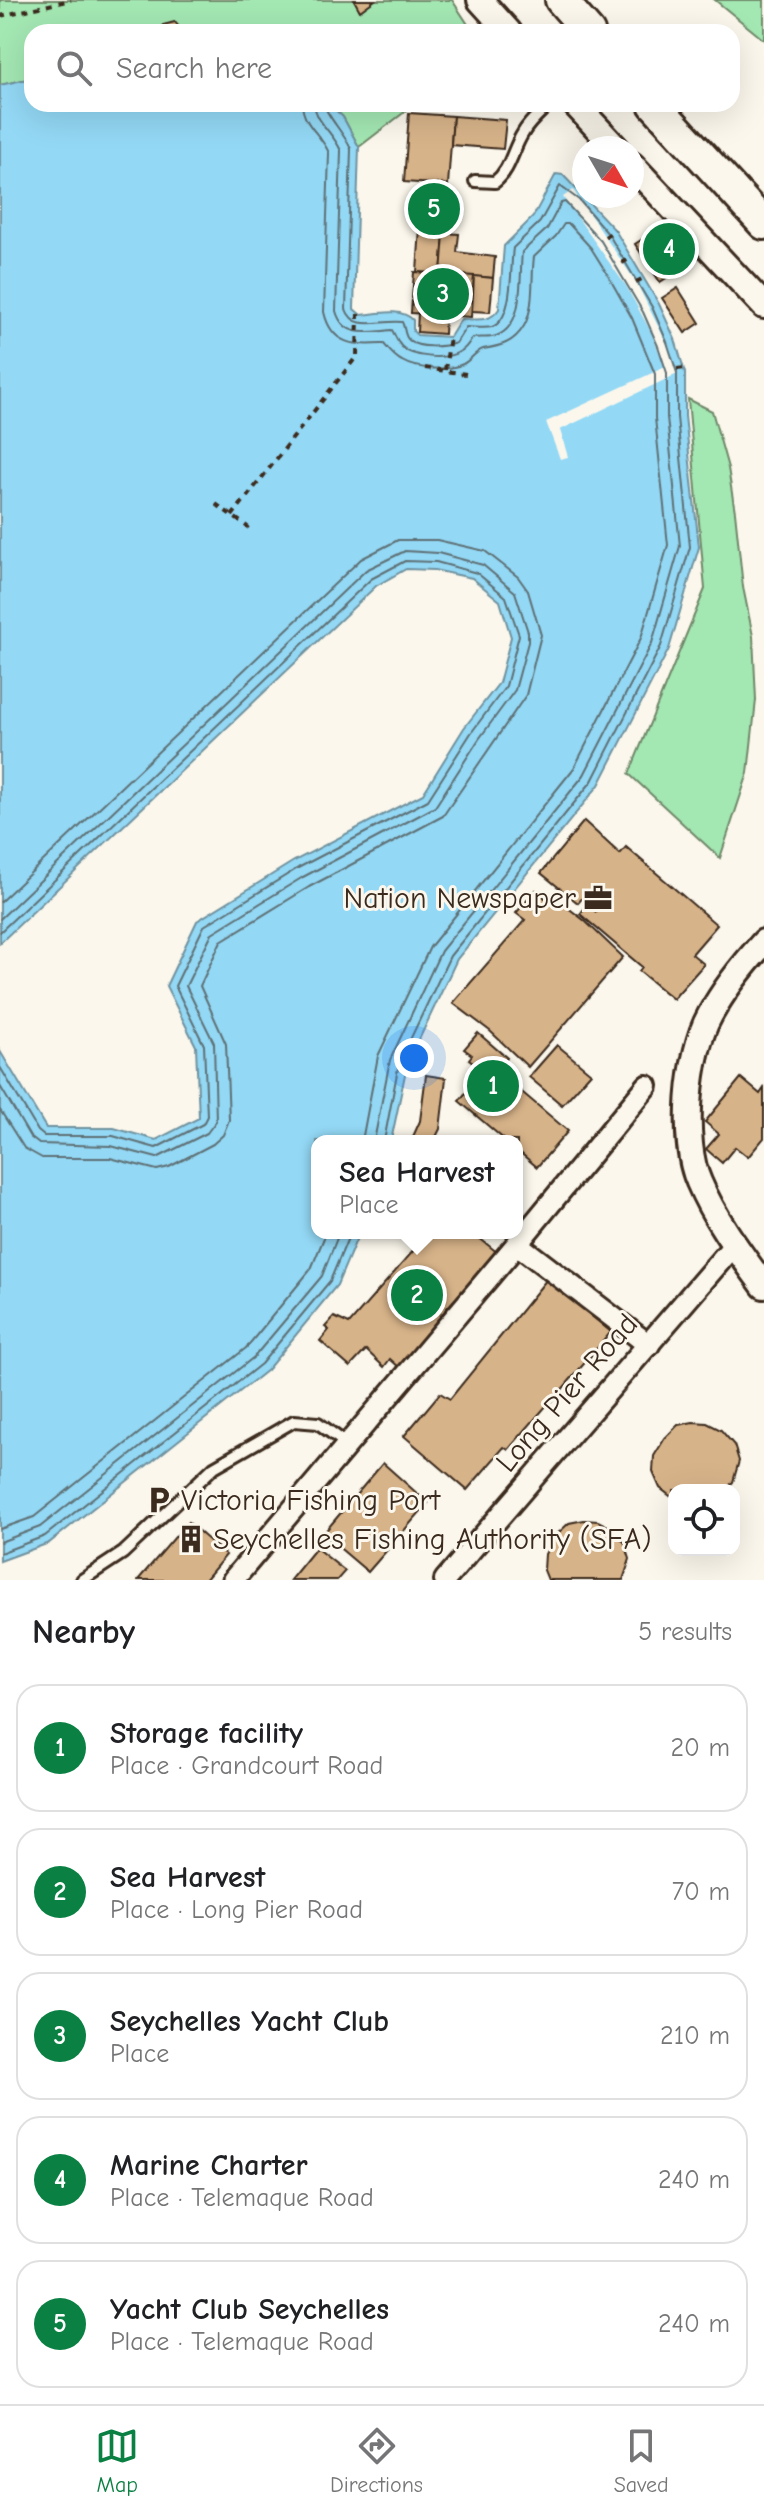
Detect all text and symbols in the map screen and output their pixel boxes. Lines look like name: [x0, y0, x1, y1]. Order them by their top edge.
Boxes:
search box: [24, 24, 740, 112]
icon: search: [52, 46, 96, 90]
text: Search here: [116, 51, 272, 86]
north arrow: [572, 136, 644, 208]
pin: 5: [408, 179, 460, 239]
pin: 4: [643, 219, 695, 279]
pin: 3: [417, 264, 469, 324]
place label: Nation Newspaper: [343, 881, 576, 916]
office icon: Nation Newspaper: [583, 883, 613, 913]
your location: [394, 1038, 434, 1078]
pin: 1: [467, 1056, 519, 1116]
popup: [311, 1135, 523, 1239]
text: Sea Harvest: [339, 1155, 495, 1190]
text: Place: [339, 1190, 399, 1220]
pin: 2: [391, 1265, 443, 1325]
street label: Long Pier Road: [489, 1307, 645, 1479]
place label: Victoria Fishing Port: [181, 1483, 441, 1518]
map controls: [668, 1484, 740, 1556]
button: locate: [668, 1484, 740, 1556]
parking icon: Victoria Fishing Port: [144, 1485, 174, 1515]
place label: Seychelles Fishing Authority (SFA): [213, 1522, 652, 1557]
building icon: Seychelles Fishing Authority (SFA): [176, 1524, 206, 1554]
text: Nearby: [32, 1612, 135, 1652]
text: 5 results: [638, 1617, 732, 1647]
text: Storage facility: [110, 1716, 303, 1751]
text: 1: [55, 1733, 65, 1763]
text: 20 m: [670, 1733, 730, 1763]
text: Place · Grandcourt Road: [110, 1751, 383, 1781]
text: Sea Harvest: [110, 1860, 265, 1895]
text: 2: [54, 1877, 66, 1907]
text: 70 m: [672, 1877, 730, 1907]
text: Place · Long Pier Road: [110, 1895, 363, 1925]
text: Seychelles Yacht Club: [110, 2004, 389, 2039]
text: 3: [54, 2021, 66, 2051]
text: 210 m: [660, 2021, 730, 2051]
text: Place: [110, 2039, 169, 2069]
text: Marine Charter: [110, 2148, 308, 2183]
text: 4: [54, 2165, 66, 2195]
text: 240 m: [658, 2165, 730, 2195]
text: Place · Telemaque Road: [110, 2183, 374, 2213]
text: Yacht Club Seychelles: [110, 2292, 389, 2327]
text: 5: [53, 2309, 67, 2339]
text: 240 m: [658, 2309, 730, 2339]
text: Place · Telemaque Road: [110, 2327, 374, 2357]
tab: Map: [95, 2424, 139, 2498]
tab: Directions: [330, 2424, 423, 2498]
tab: Saved: [614, 2424, 669, 2498]

